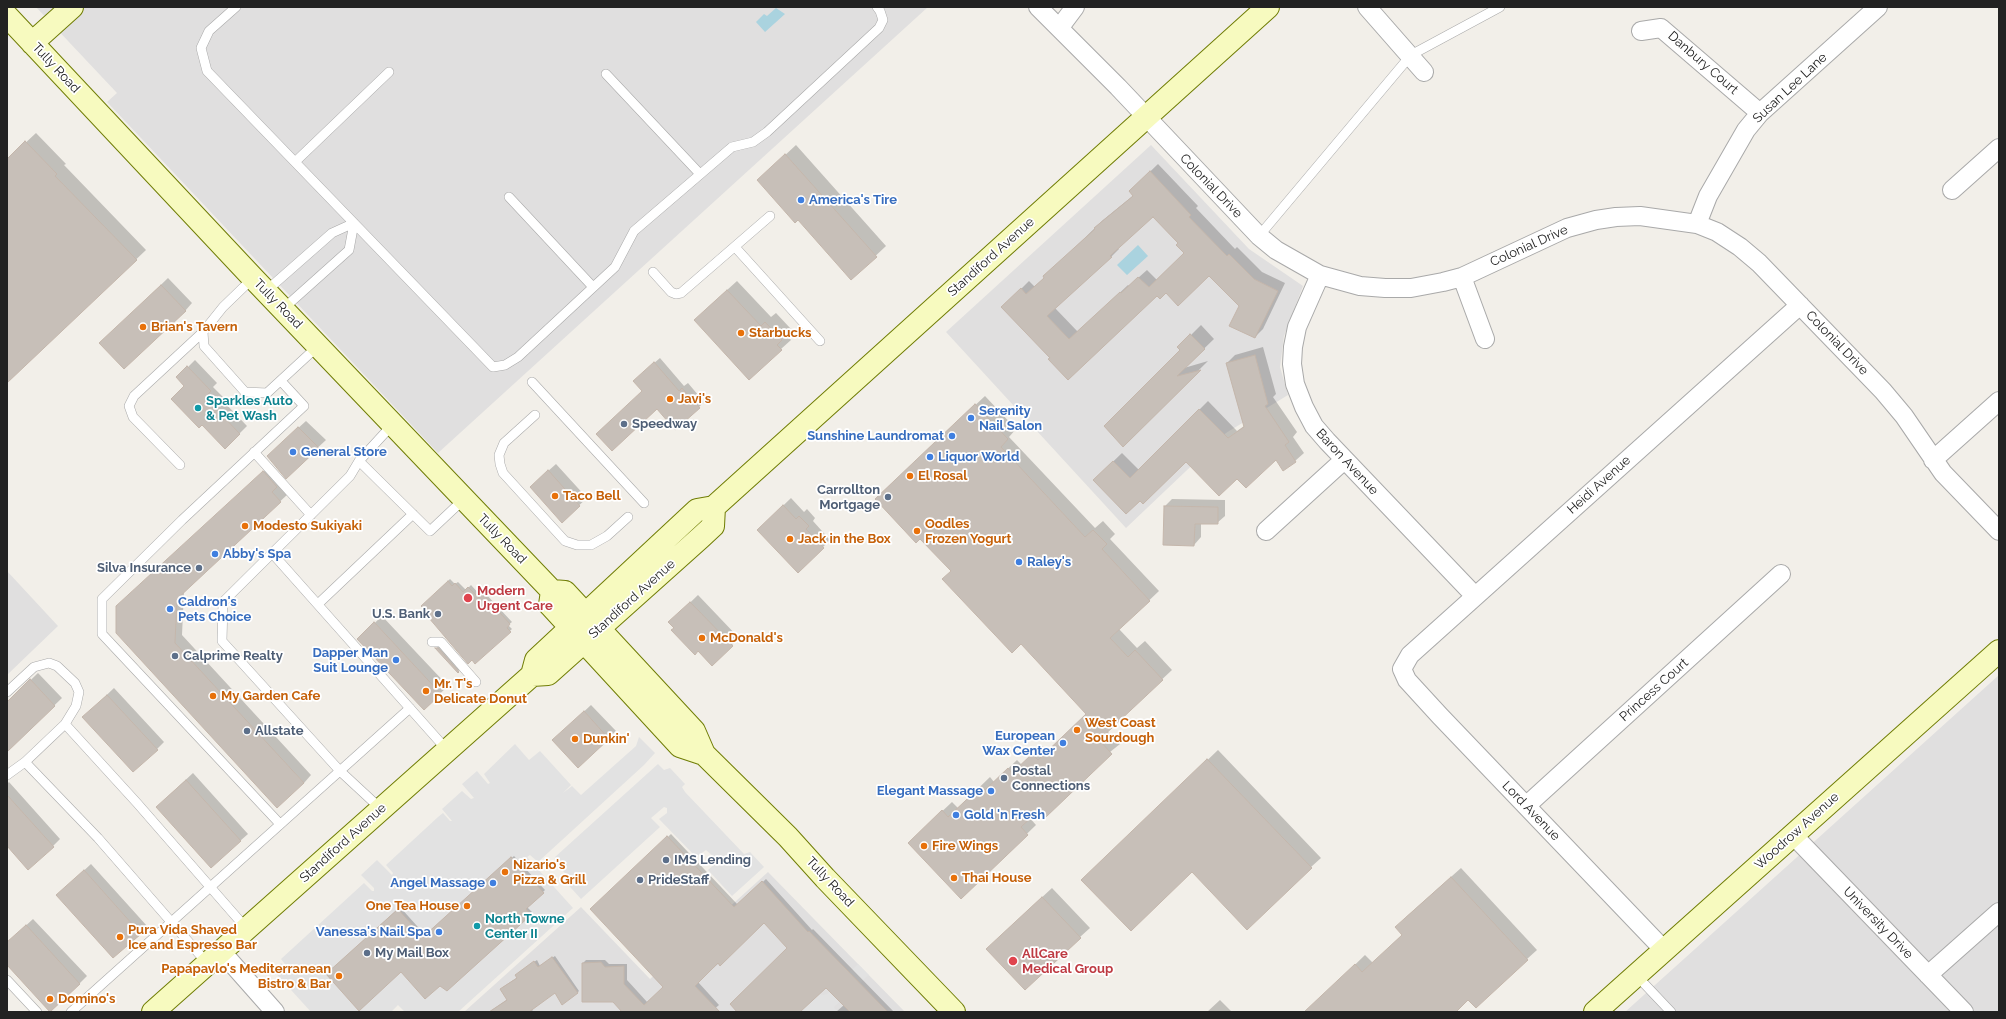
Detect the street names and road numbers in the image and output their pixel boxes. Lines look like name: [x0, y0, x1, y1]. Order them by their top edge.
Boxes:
street label: Danbury Court: [1665, 28, 1741, 98]
street label: Tully Road: [29, 40, 83, 96]
street label: Susan Lee Lane: [1750, 50, 1830, 126]
street label: Colonial Drive: [1176, 151, 1246, 221]
street label: Standiford Avenue: [945, 214, 1037, 300]
street label: Colonial Drive: [1488, 222, 1570, 270]
street label: Tully Road: [251, 276, 305, 332]
street label: Colonial Drive: [1802, 308, 1872, 378]
street label: Baron Avenue: [1313, 426, 1381, 498]
street label: Heidi Avenue: [1564, 453, 1634, 517]
street label: Tully Road: [475, 511, 529, 567]
street label: Standiford Avenue: [586, 556, 678, 642]
street label: Princess Court: [1616, 655, 1692, 725]
street label: Lord Avenue: [1499, 778, 1563, 844]
street label: Woodrow Avenue: [1752, 789, 1842, 873]
street label: Standiford Avenue: [297, 800, 389, 886]
street label: Tully Road: [803, 854, 857, 910]
street label: University Drive: [1840, 884, 1916, 962]

